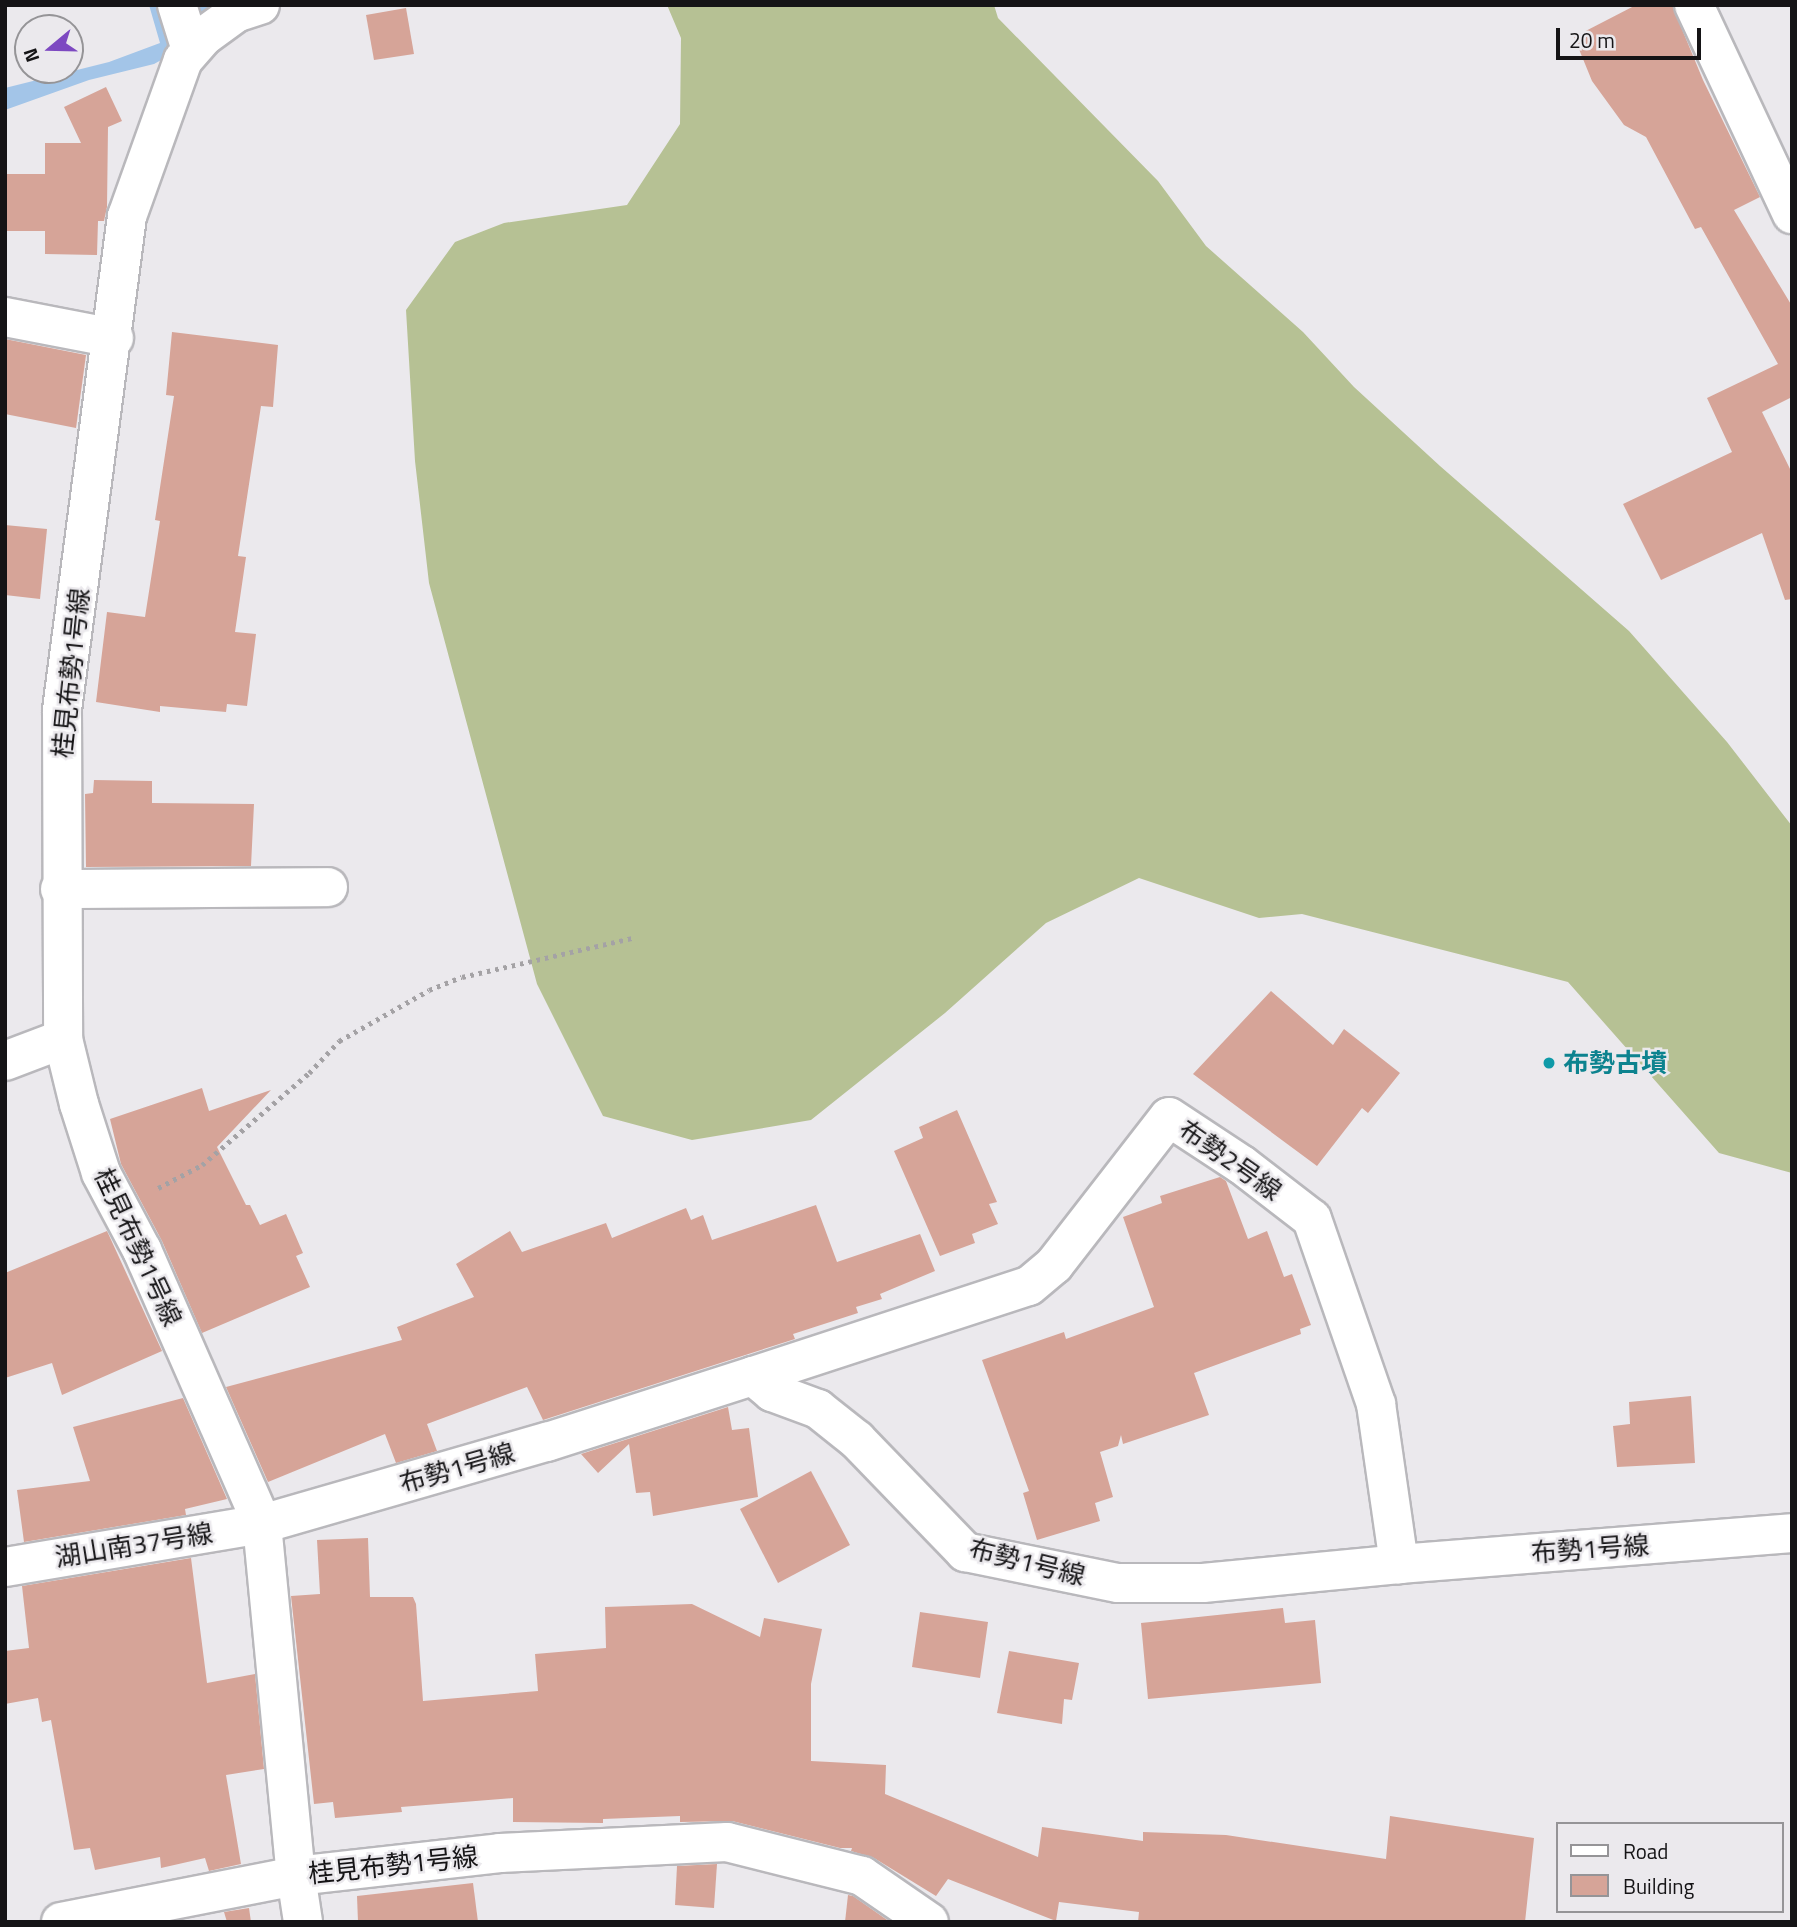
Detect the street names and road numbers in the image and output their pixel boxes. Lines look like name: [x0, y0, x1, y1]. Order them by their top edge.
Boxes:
street label: 桂見布勢1号線: [47, 587, 95, 759]
street label: 布勢2号線: [1172, 1113, 1288, 1207]
street label: 桂見布勢1号線: [88, 1163, 188, 1331]
street label: 布勢1号線: [396, 1437, 518, 1499]
street label: 湖山南37号線: [53, 1517, 215, 1573]
street label: 布勢1号線: [1530, 1529, 1650, 1569]
street label: 布勢1号線: [966, 1533, 1088, 1591]
street label: 桂見布勢1号線: [307, 1841, 479, 1889]

